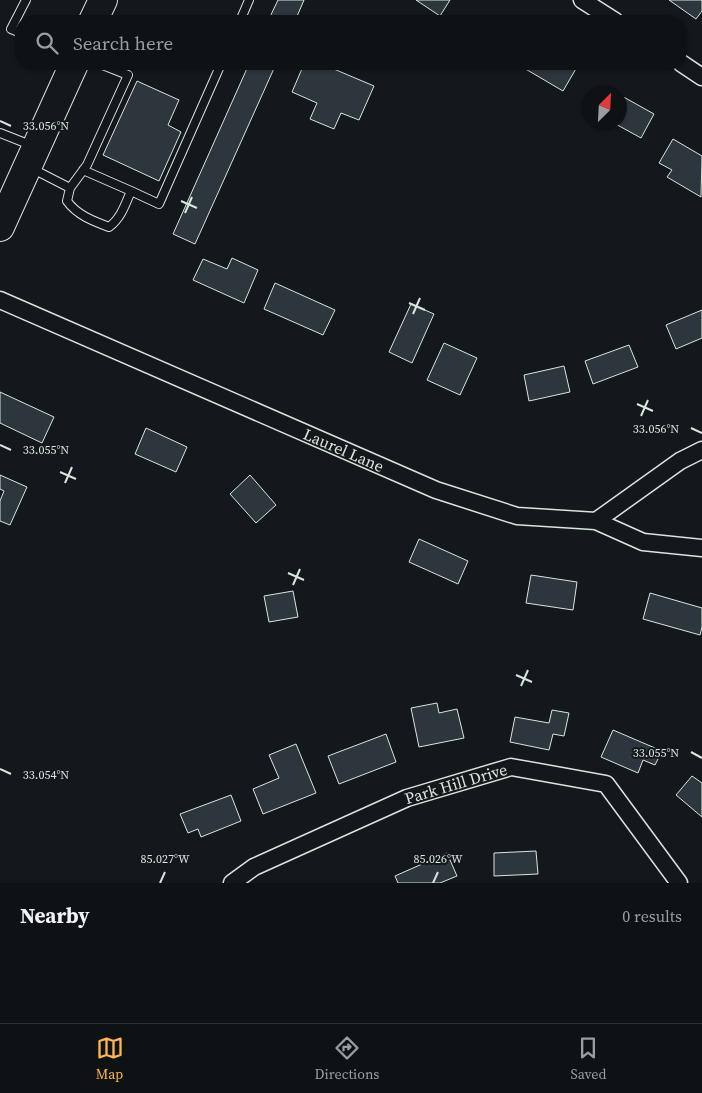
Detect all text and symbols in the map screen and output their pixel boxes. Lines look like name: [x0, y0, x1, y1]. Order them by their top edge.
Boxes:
search box: [15, 15, 687, 70]
icon: search: [33, 29, 61, 57]
text: Search here: [73, 30, 173, 56]
north arrow: [582, 85, 627, 130]
text: 33.056°N: [23, 118, 69, 134]
text: 33.056°N: [633, 421, 679, 437]
street label: Laurel Lane: [300, 423, 387, 477]
text: 33.055°N: [23, 442, 69, 458]
text: 33.055°N: [633, 745, 679, 761]
street label: Park Hill Drive: [402, 758, 510, 809]
text: 33.054°N: [23, 767, 69, 783]
text: 85.027°W: [140, 851, 190, 867]
text: 85.026°W: [413, 851, 463, 867]
text: Nearby: [20, 901, 90, 930]
text: 0 results: [622, 905, 682, 927]
tab: Map: [96, 1034, 124, 1084]
tab: Directions: [315, 1034, 379, 1084]
tab: Saved: [571, 1034, 606, 1084]

